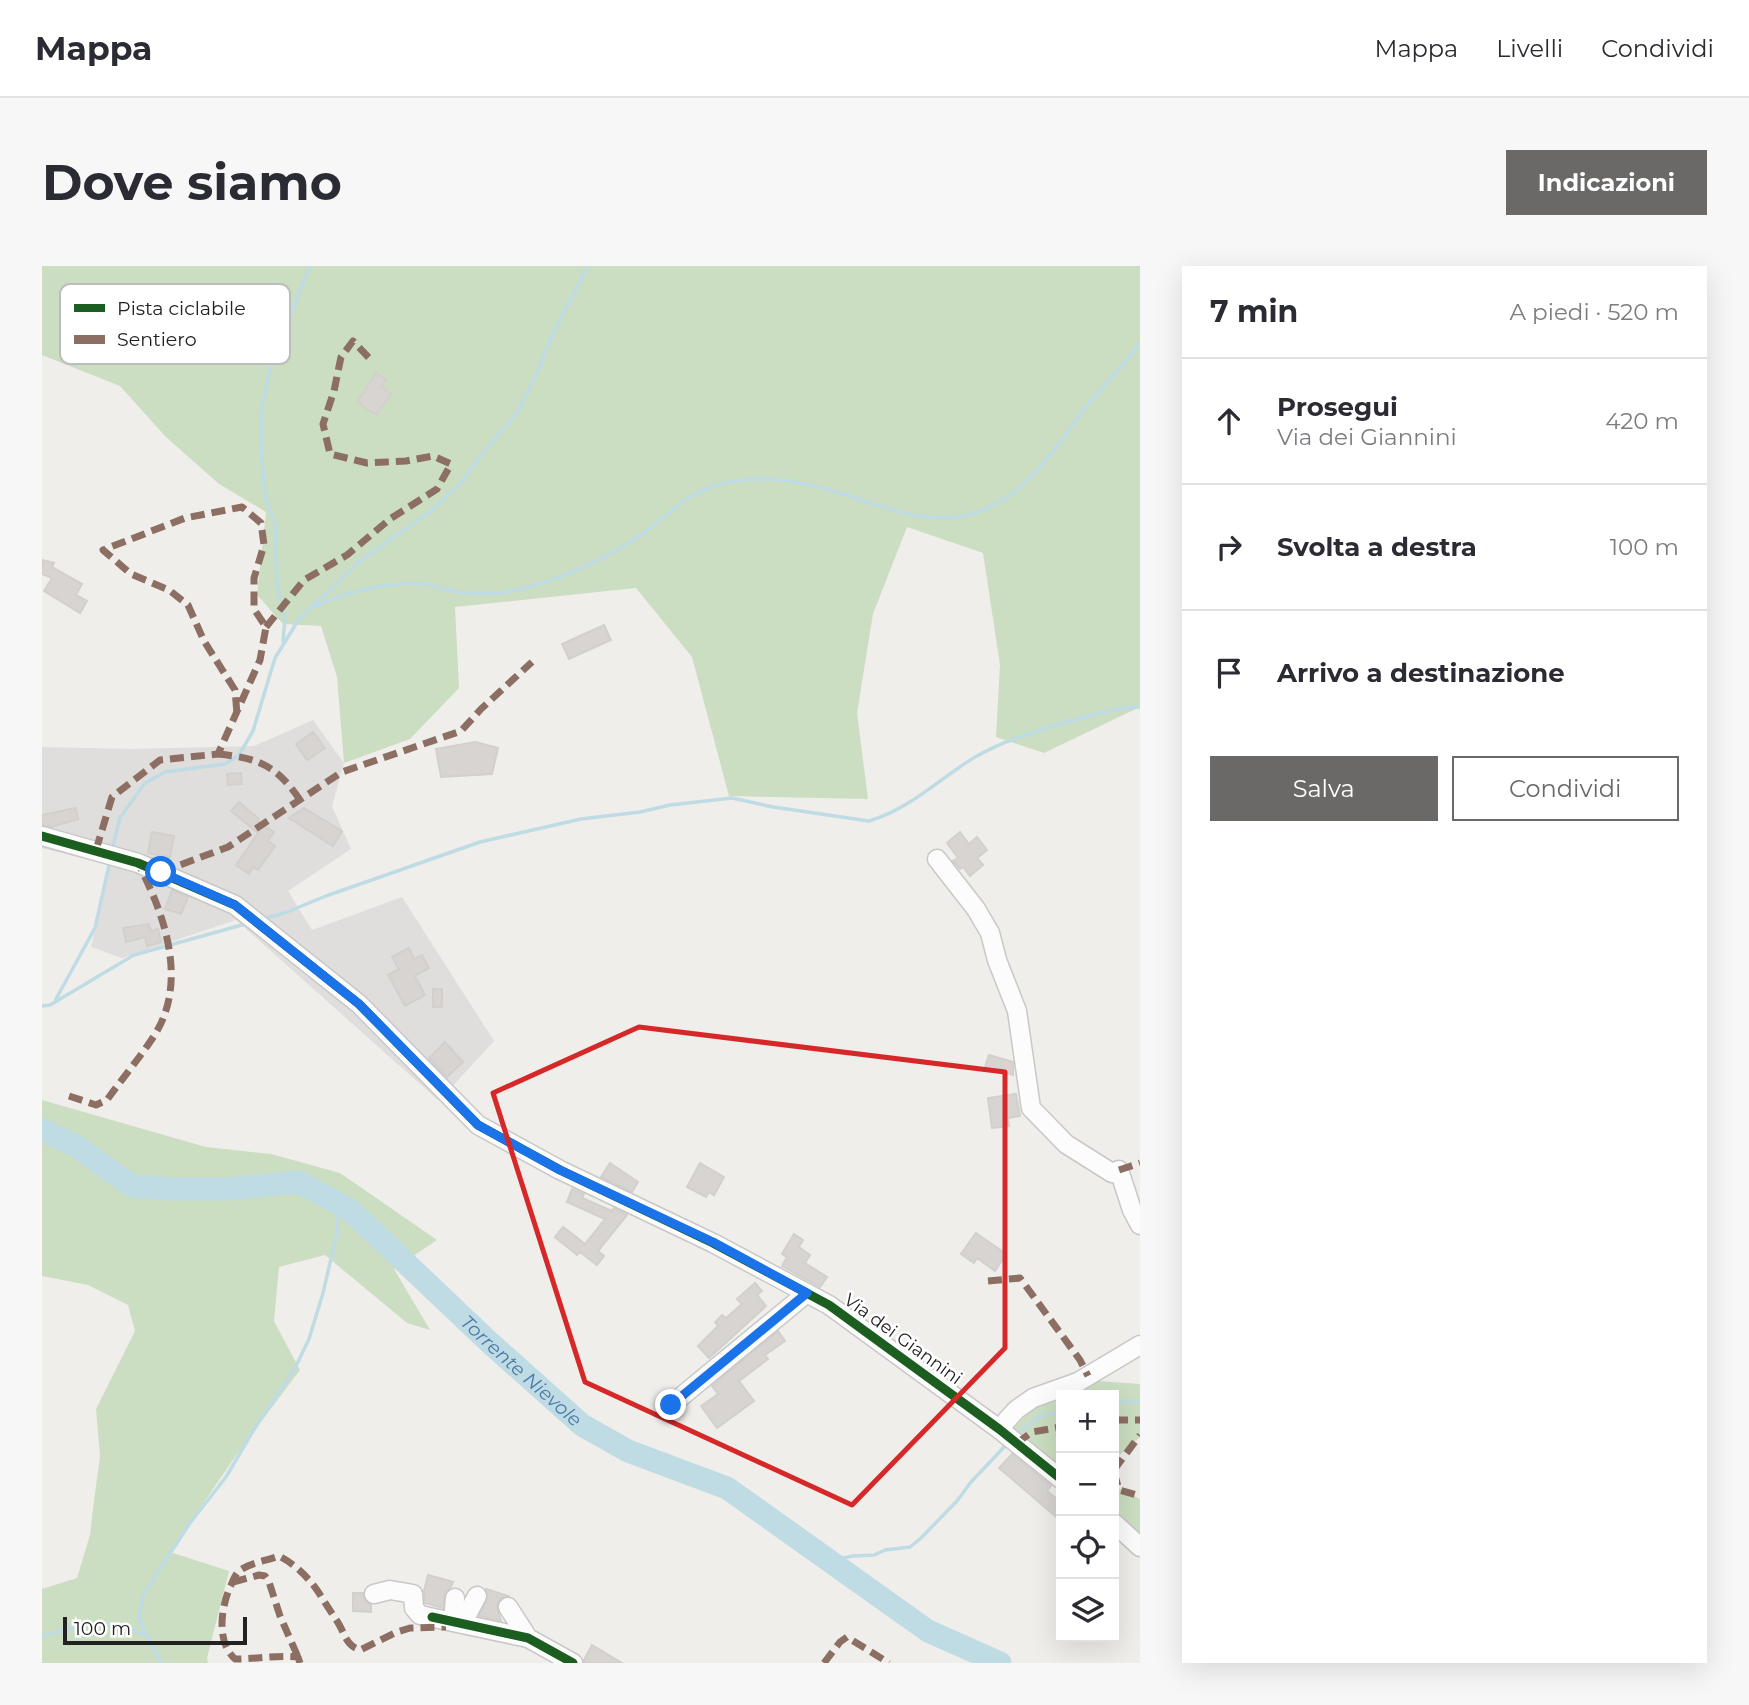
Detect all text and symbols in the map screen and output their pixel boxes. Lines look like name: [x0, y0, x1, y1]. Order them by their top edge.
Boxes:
text: Mappa: [35, 28, 152, 68]
text: Mappa: [1375, 34, 1458, 63]
text: Livelli: [1496, 34, 1563, 63]
text: Condividi: [1601, 34, 1714, 63]
button: Indicazioni: [1506, 150, 1707, 215]
text: Dove siamo: [42, 153, 342, 212]
legend: [60, 284, 290, 364]
text: 7 min: [1210, 293, 1298, 330]
text: Pista ciclabile: [117, 297, 246, 320]
text: A piedi · 520 m: [1510, 298, 1679, 326]
text: Sentiero: [117, 328, 197, 351]
text: Prosegui: [1277, 391, 1398, 423]
icon: ahead: [1210, 402, 1248, 440]
text: 420 m: [1605, 407, 1679, 435]
text: Via dei Giannini: [1277, 423, 1457, 451]
icon: right: [1210, 528, 1248, 566]
text: Svolta a destra: [1277, 531, 1477, 563]
text: 100 m: [1610, 533, 1679, 561]
icon: arrive: [1210, 654, 1248, 692]
text: Arrivo a destinazione: [1277, 657, 1565, 689]
button: Salva: [1210, 756, 1438, 821]
button: Condividi: [1452, 756, 1679, 821]
route start: [145, 856, 176, 887]
street label: Via dei Giannini: [840, 1289, 966, 1389]
water label: Torrente Nievole: [456, 1310, 587, 1431]
route end: [655, 1389, 686, 1420]
map controls: [1056, 1390, 1119, 1642]
button: +: [1056, 1390, 1119, 1453]
button: −: [1056, 1453, 1119, 1516]
button: locate: [1056, 1516, 1119, 1579]
button: layers: [1056, 1579, 1119, 1642]
scale bar: [63, 1614, 247, 1646]
text: 100 m: [74, 1617, 131, 1640]

